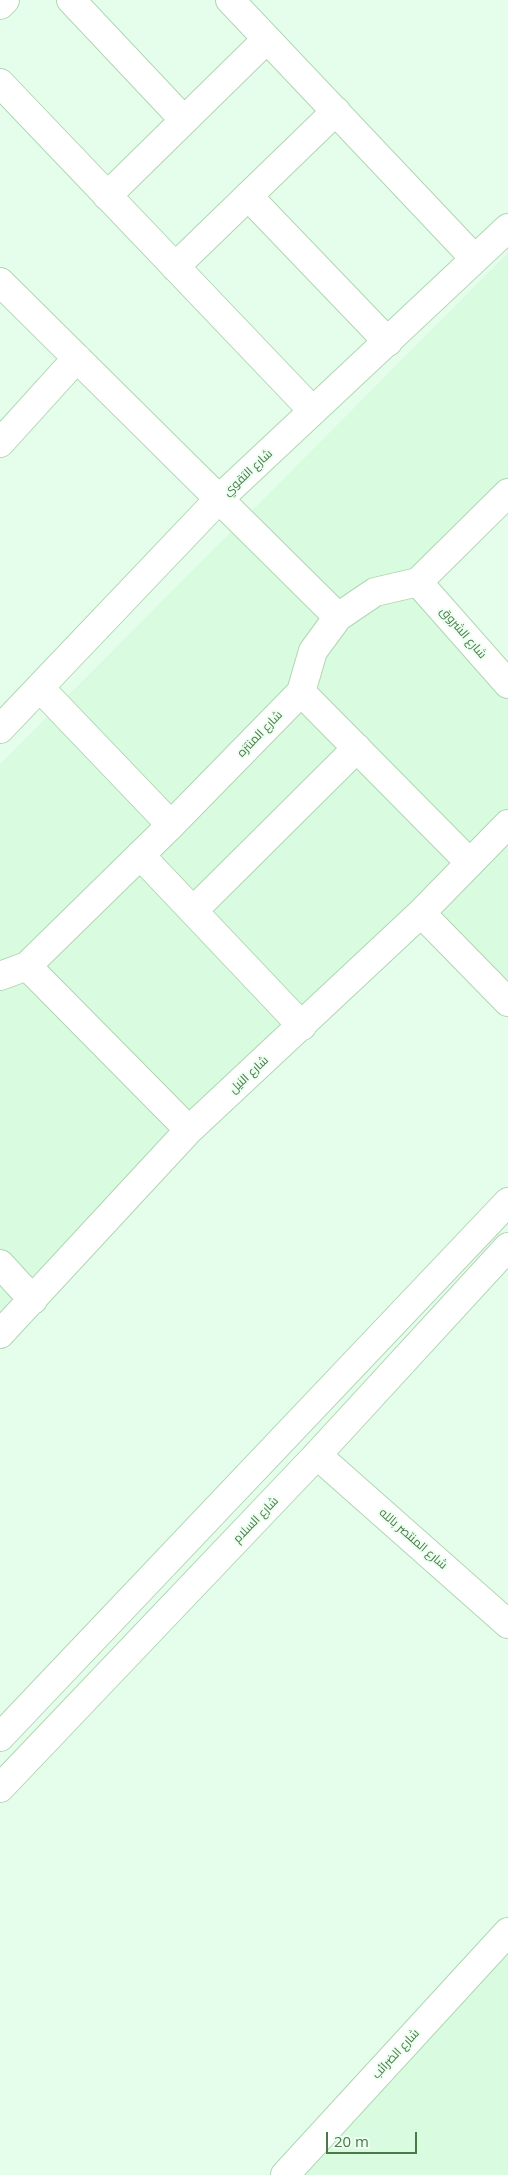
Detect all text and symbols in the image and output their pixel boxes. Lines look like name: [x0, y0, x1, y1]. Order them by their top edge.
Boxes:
street label: شارع التقوي: [221, 447, 275, 499]
street label: شارع الشروق: [437, 604, 489, 662]
street label: شارع المنتزه: [234, 708, 286, 760]
street label: شارع النيل: [226, 1053, 272, 1097]
street label: شارع السلام: [230, 1494, 282, 1546]
street label: شارع المنتصر بالله: [376, 1506, 450, 1572]
street label: شارع الضرائب: [369, 2026, 423, 2082]
scale bar: [328, 2122, 419, 2154]
text: 20 m: [334, 2131, 369, 2151]

